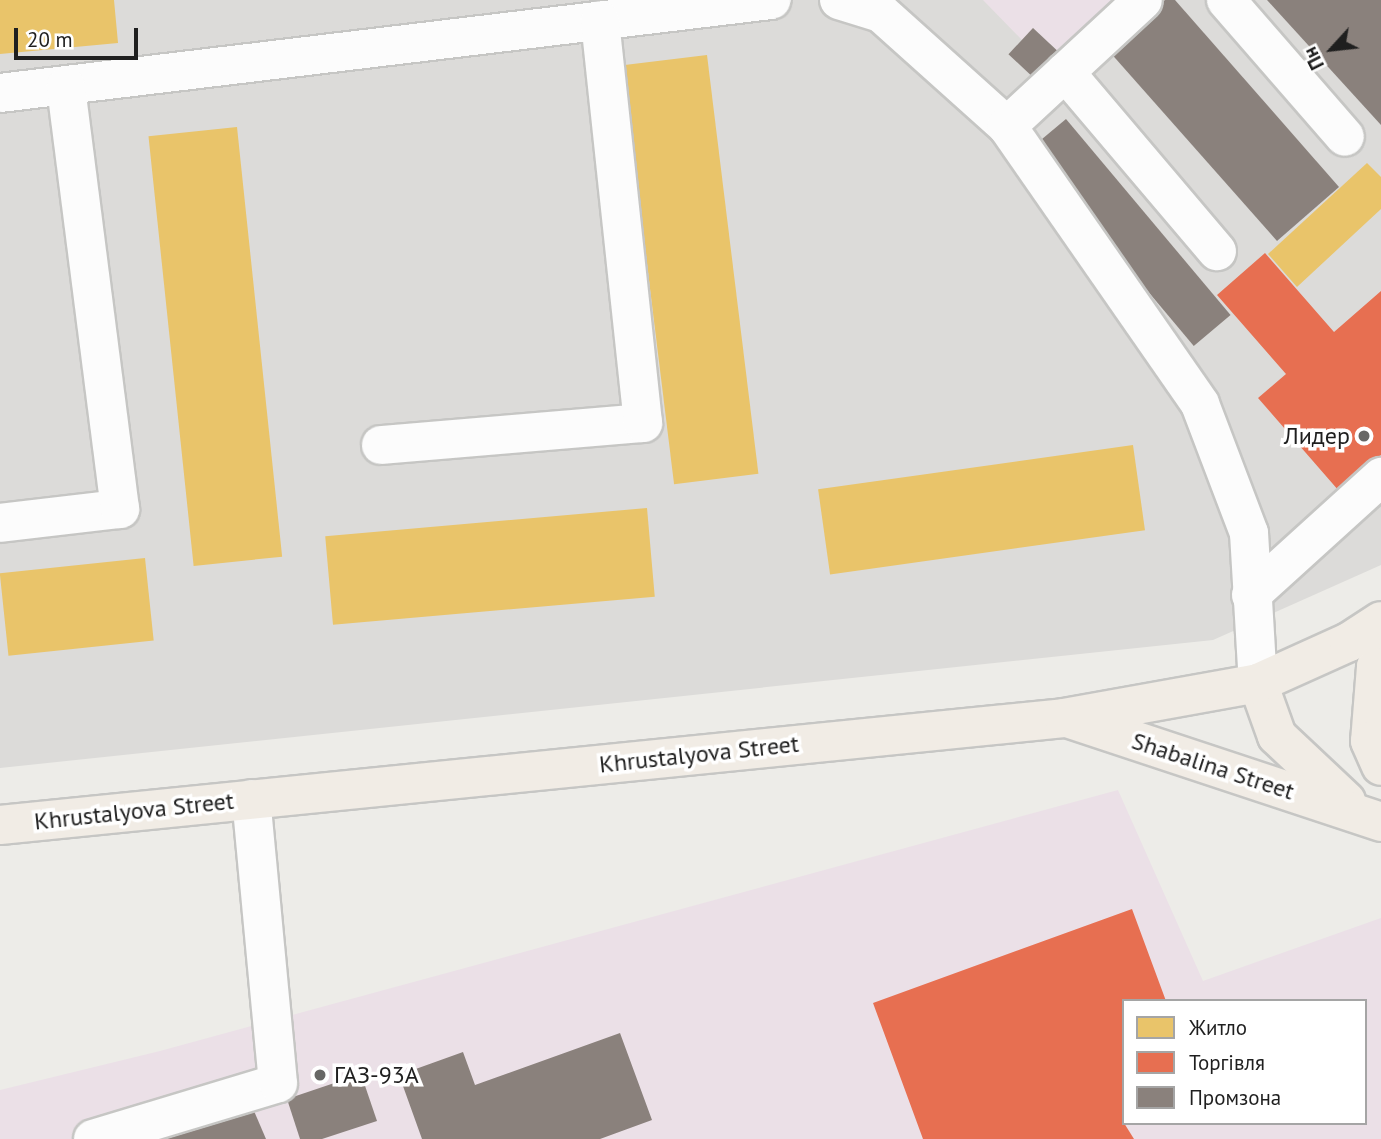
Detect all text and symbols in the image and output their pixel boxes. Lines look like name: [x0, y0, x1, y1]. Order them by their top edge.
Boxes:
scale bar: [18, 14, 142, 58]
north arrow: [1297, 14, 1367, 84]
text: 20 m: [27, 26, 73, 53]
text: Пн: [1298, 43, 1329, 74]
place label: Лидер: [1284, 422, 1350, 450]
marker: Лидер: [1356, 428, 1372, 444]
street label: Shabalina Street: [1128, 726, 1298, 806]
street label: Khrustalyova Street: [598, 729, 800, 779]
street label: Khrustalyova Street: [33, 786, 235, 836]
legend: [1122, 999, 1367, 1125]
text: Житло: [1189, 1014, 1247, 1041]
text: Торгівля: [1189, 1049, 1265, 1076]
place label: ГАЗ-93А: [334, 1061, 419, 1089]
marker: ГАЗ-93А: [312, 1067, 328, 1083]
text: Промзона: [1189, 1084, 1281, 1111]

